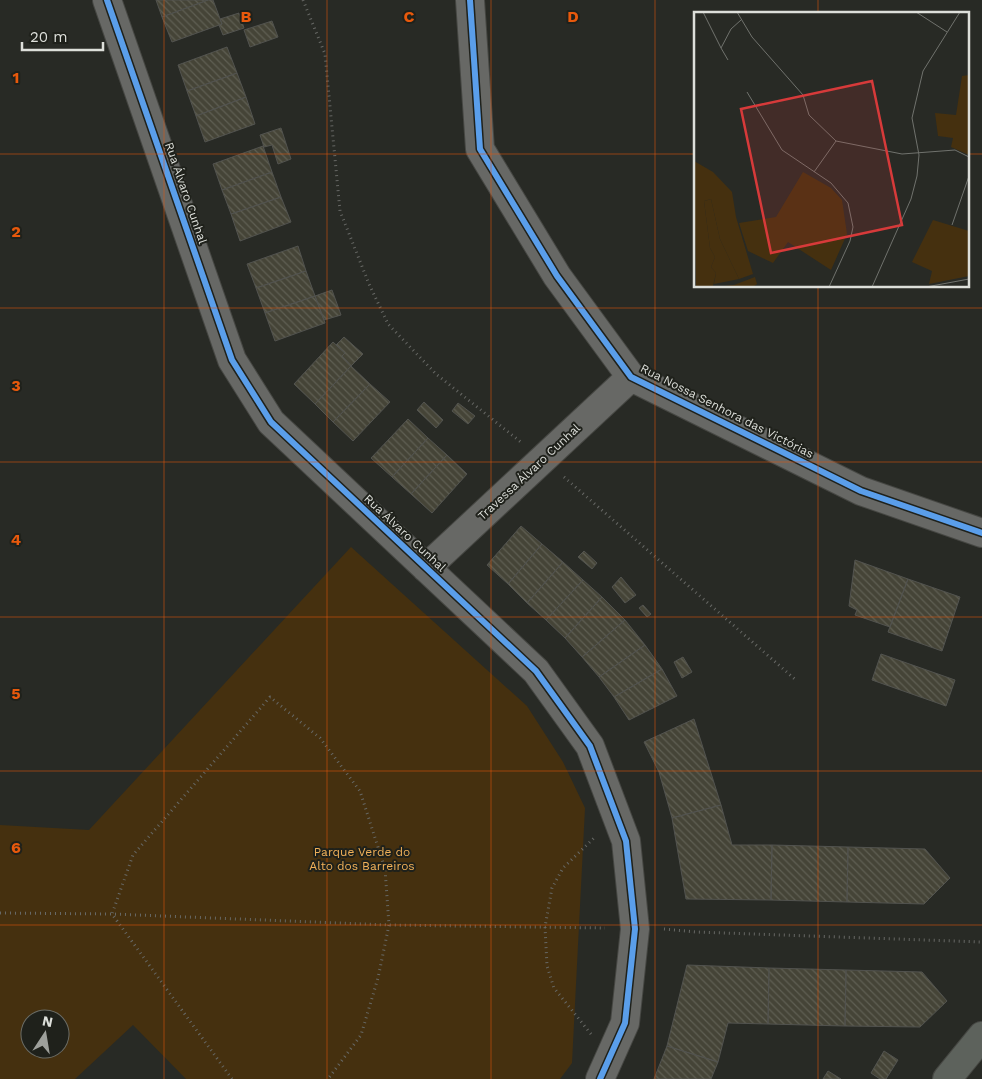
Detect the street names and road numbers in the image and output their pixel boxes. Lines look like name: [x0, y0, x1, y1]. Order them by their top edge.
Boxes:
street label: Rua Álvaro Cunhal: [162, 140, 210, 246]
street label: Rua Nossa Senhora das Victórias: [638, 361, 816, 461]
street label: Travessa Álvaro Cunhal: [475, 421, 583, 523]
street label: Rua Álvaro Cunhal: [361, 492, 449, 575]

